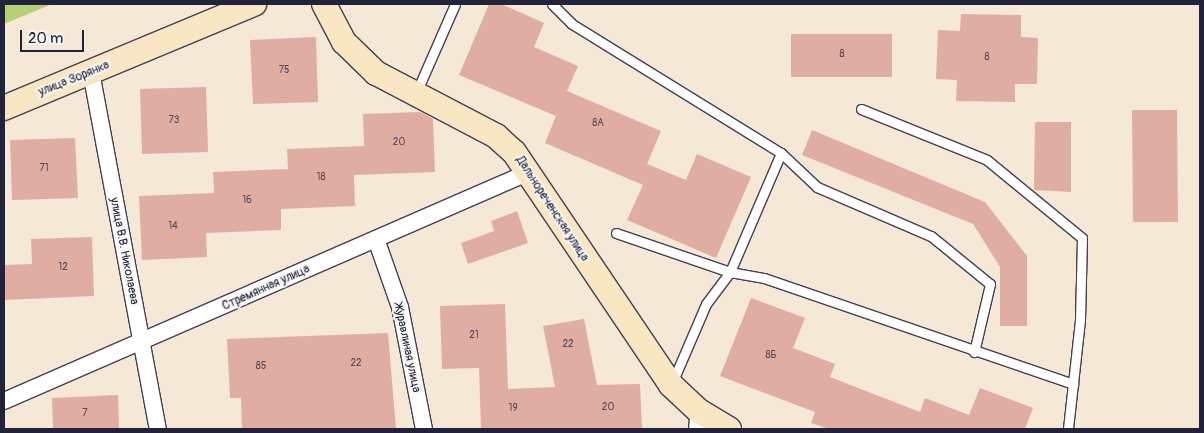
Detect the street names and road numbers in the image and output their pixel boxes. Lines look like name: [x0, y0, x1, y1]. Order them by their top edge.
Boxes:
street label: улица Зорянка: [36, 58, 112, 100]
street label: Дальнореченская улица: [513, 154, 591, 264]
street label: улица В.В. Николаева: [107, 196, 141, 306]
street label: Стремянная улица: [220, 262, 312, 314]
street label: Журавлиная улица: [391, 302, 423, 394]

